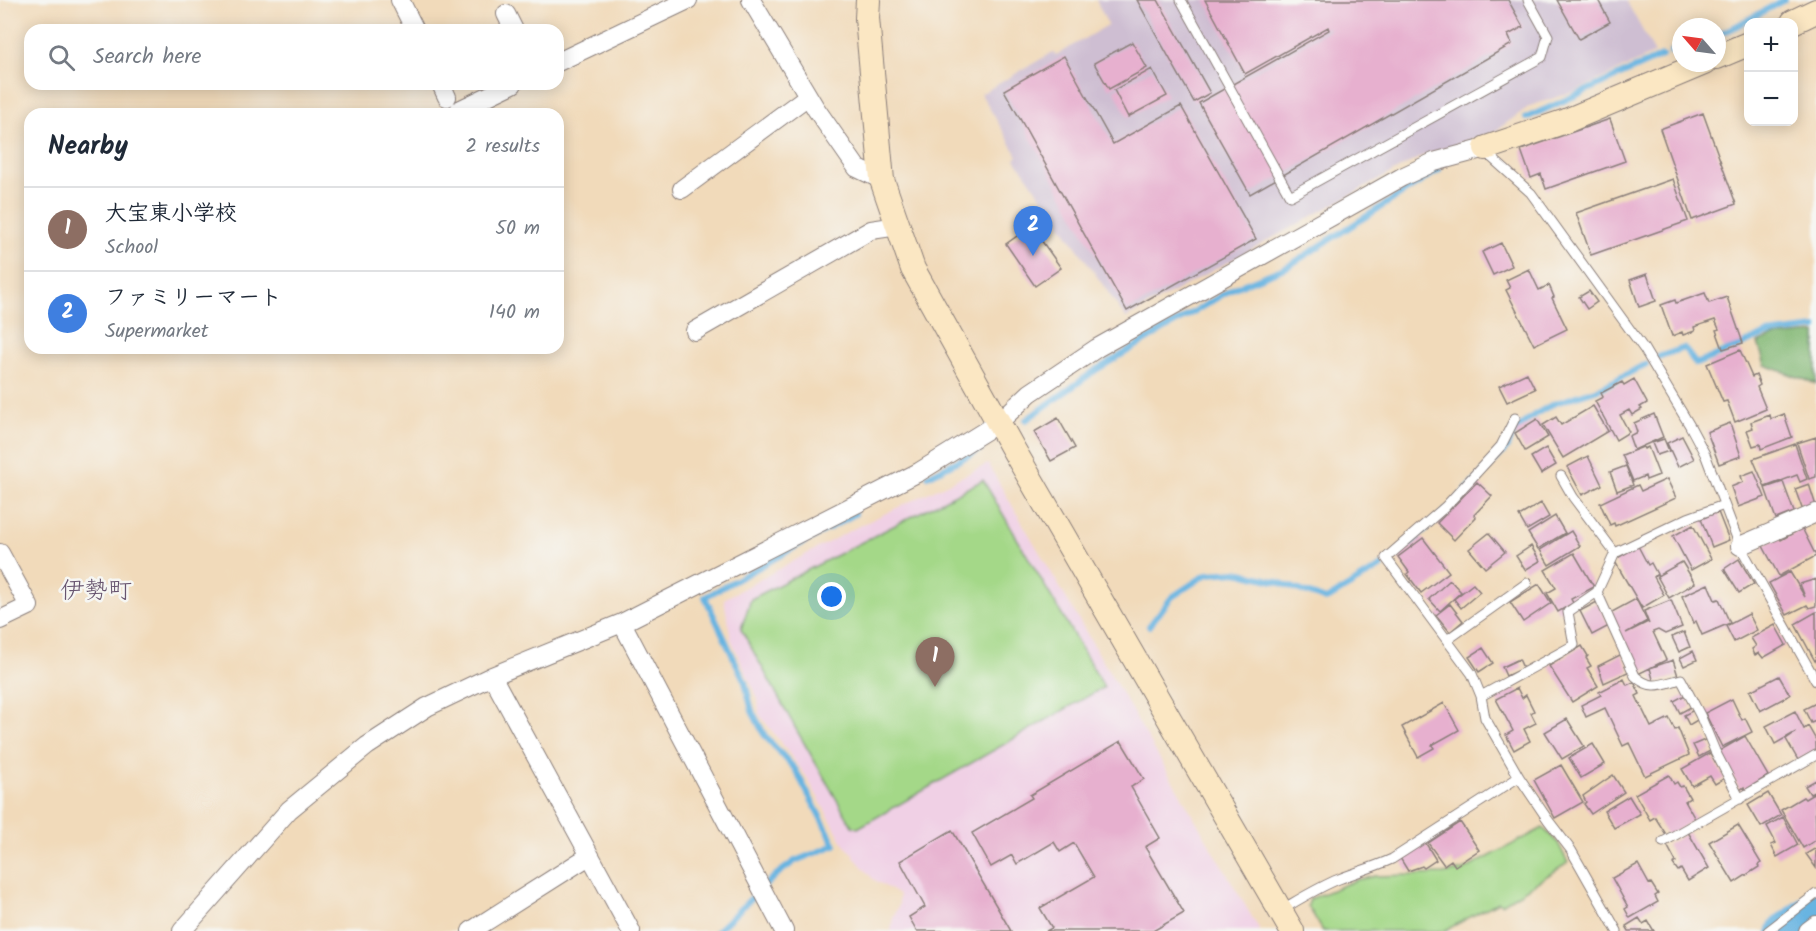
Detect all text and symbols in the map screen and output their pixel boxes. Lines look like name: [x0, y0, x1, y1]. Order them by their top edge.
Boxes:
north arrow: [1672, 18, 1726, 72]
map controls: [1744, 18, 1798, 126]
button: +: [1744, 18, 1798, 72]
search box: [24, 24, 564, 90]
text: Search here: [93, 40, 201, 75]
icon: search: [45, 41, 78, 74]
button: −: [1744, 72, 1798, 126]
text: Nearby: [48, 126, 128, 168]
text: 2 results: [465, 131, 540, 163]
text: 大宝東小学校: [105, 197, 237, 232]
pin: 2: [1014, 206, 1052, 256]
text: 1: [64, 213, 71, 245]
text: 50 m: [495, 213, 540, 245]
text: School: [105, 232, 158, 264]
text: ファミリーマート: [105, 281, 282, 316]
text: 2: [62, 297, 73, 329]
text: 140 m: [489, 297, 540, 329]
text: Supermarket: [105, 316, 208, 348]
district label: 伊勢町: [60, 572, 132, 611]
your location: [817, 582, 846, 611]
pin: 1: [916, 638, 954, 687]

